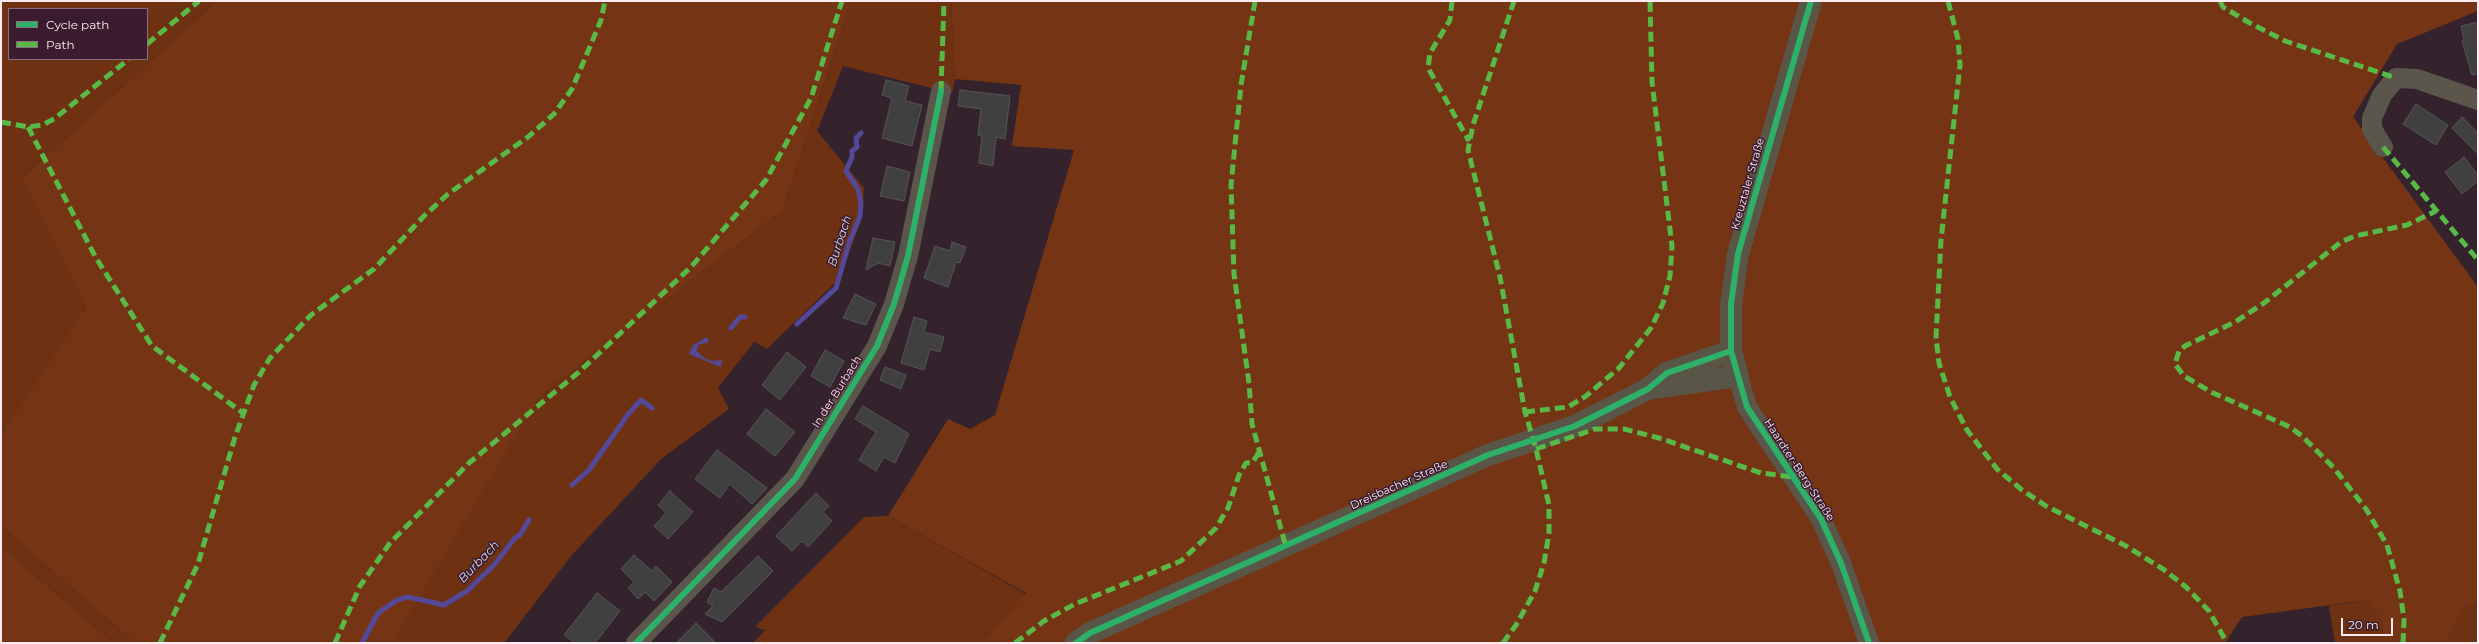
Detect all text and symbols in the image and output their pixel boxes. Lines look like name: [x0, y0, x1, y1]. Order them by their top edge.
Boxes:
legend: [8, 8, 148, 60]
text: Cycle path: [46, 17, 109, 32]
text: Path: [46, 37, 75, 52]
street label: Kreuztaler Straße: [1729, 137, 1767, 231]
water label: Burbach: [825, 214, 855, 268]
street label: In der Burbach: [810, 354, 864, 430]
street label: Haardter-Berg-Straße: [1761, 416, 1837, 524]
street label: Dreisbacher Straße: [1348, 458, 1450, 512]
water label: Burbach: [455, 538, 503, 586]
scale bar: [2343, 610, 2395, 636]
text: 20 m: [2348, 617, 2379, 632]

